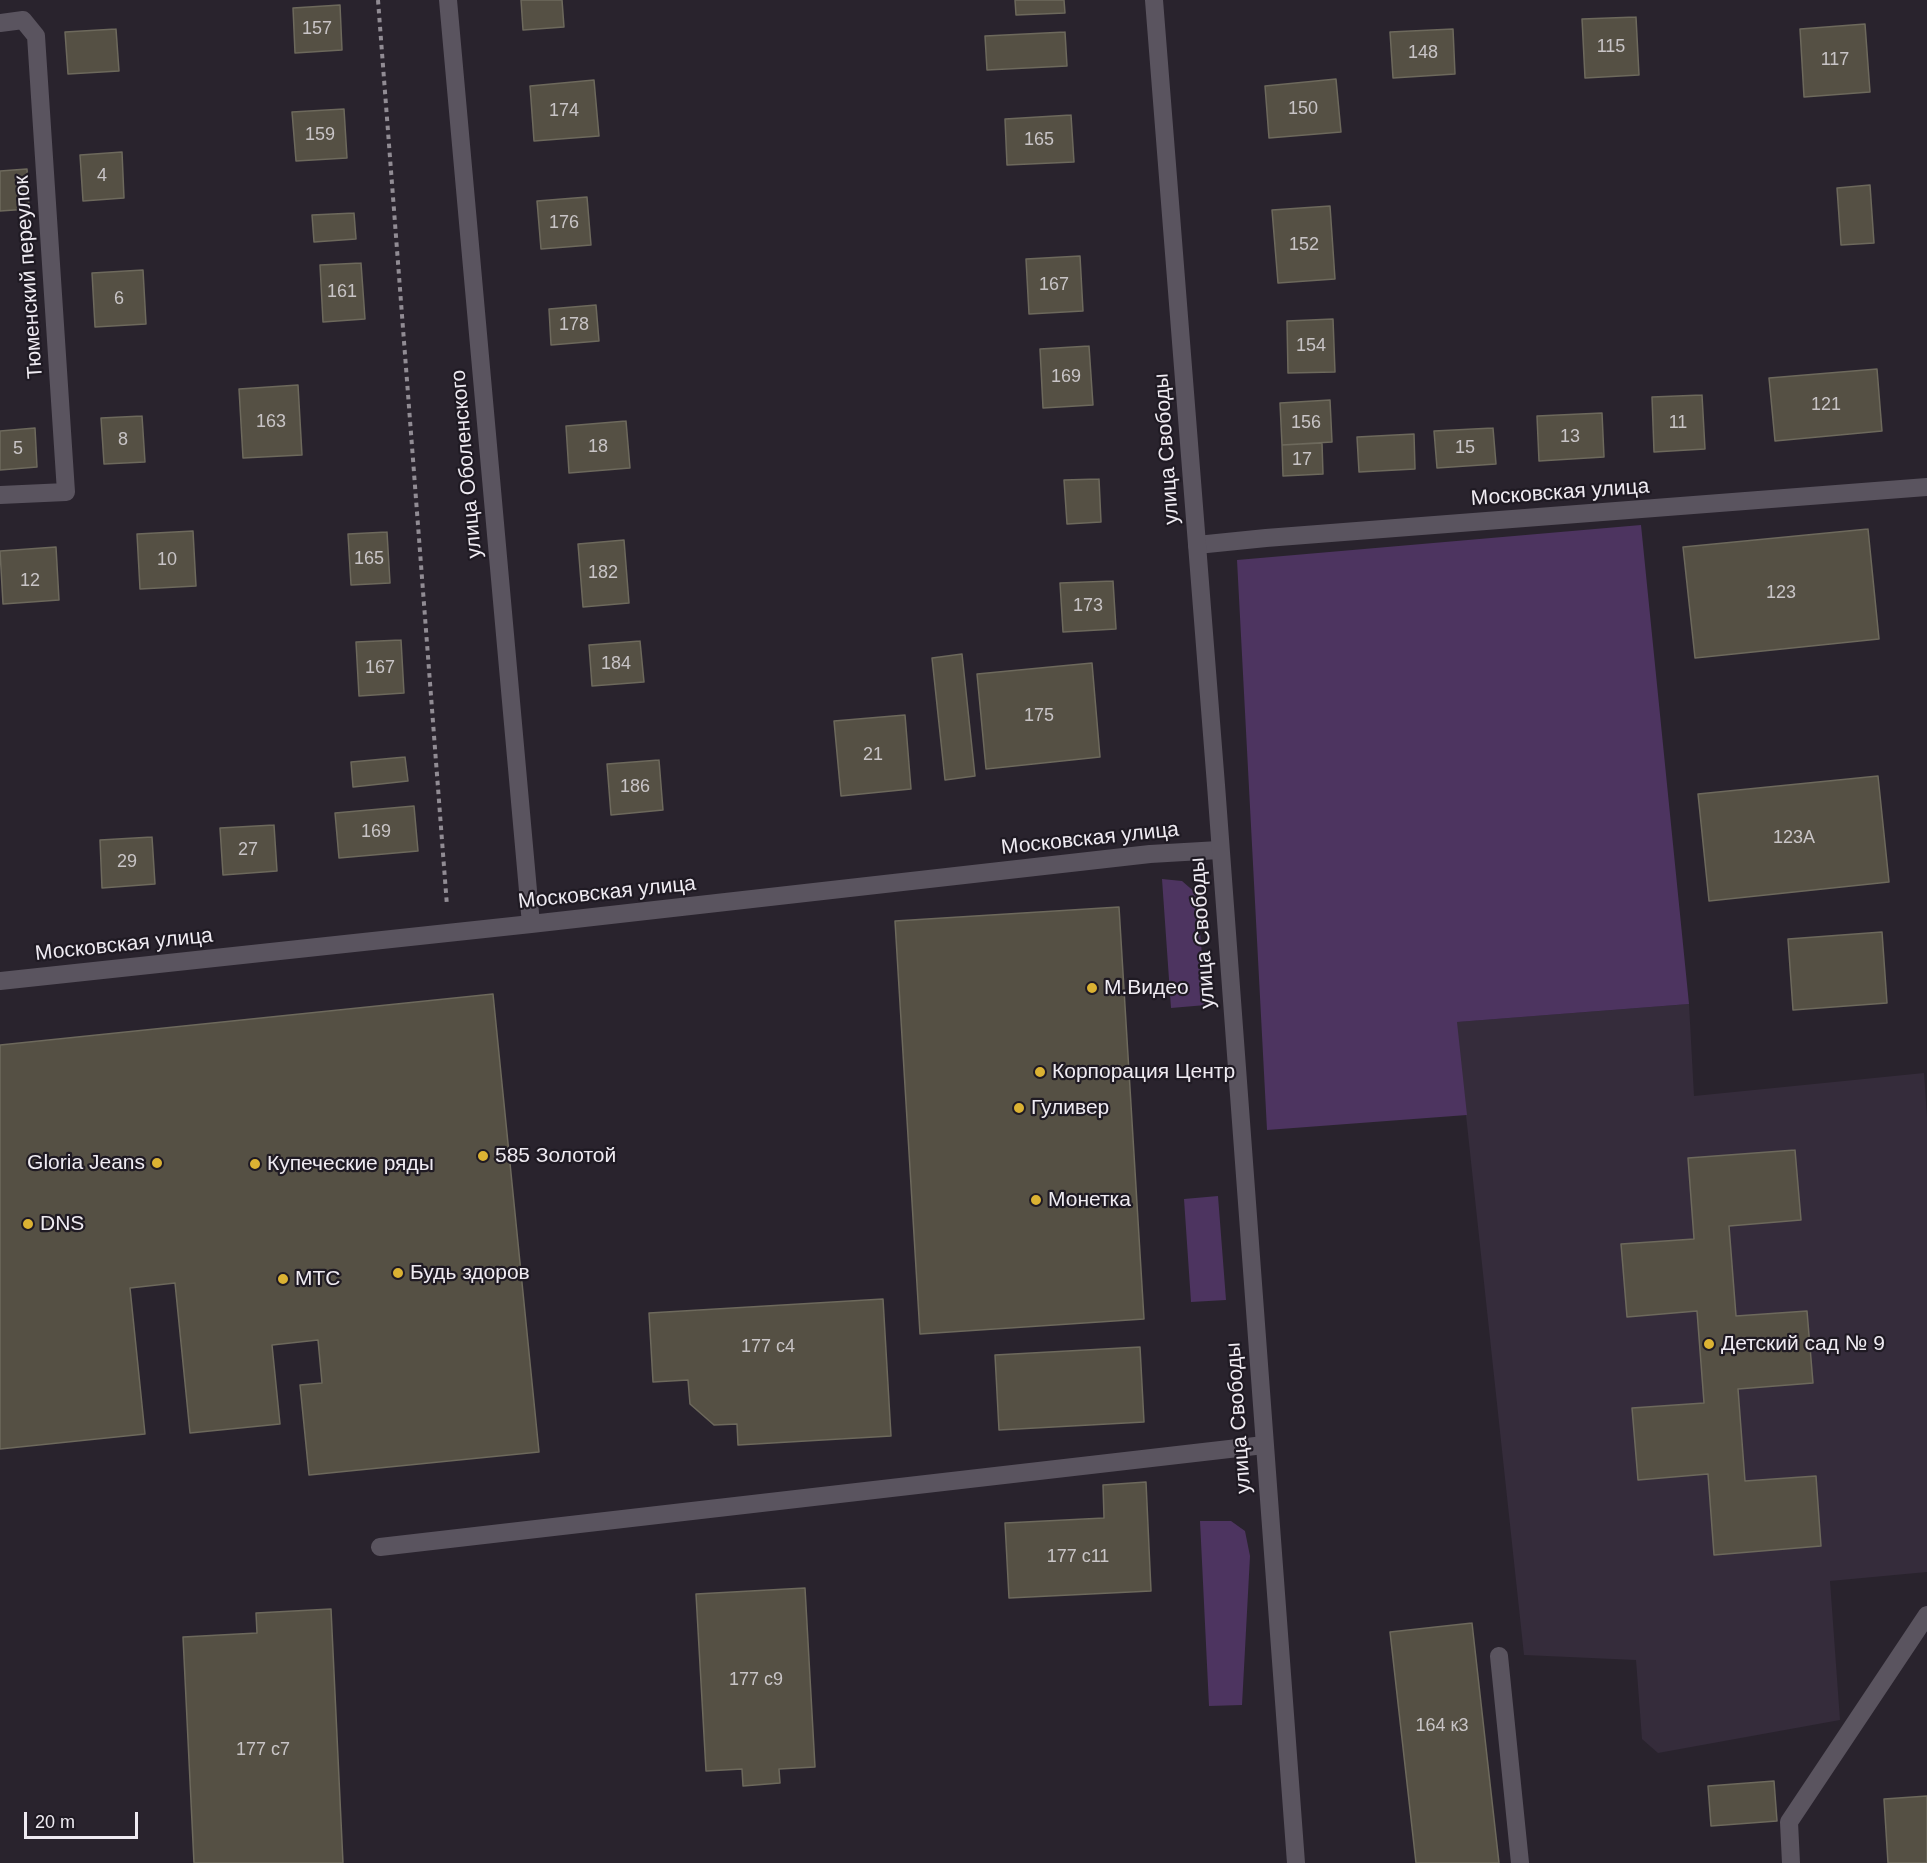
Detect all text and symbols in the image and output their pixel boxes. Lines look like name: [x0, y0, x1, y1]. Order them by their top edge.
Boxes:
house number: 157: [302, 18, 332, 40]
house number: 115: [1597, 36, 1625, 58]
house number: 148: [1408, 42, 1438, 64]
house number: 117: [1821, 49, 1849, 71]
house number: 150: [1288, 98, 1318, 120]
house number: 174: [549, 100, 579, 122]
house number: 159: [305, 124, 335, 146]
house number: 165: [1024, 129, 1054, 151]
house number: 4: [97, 165, 107, 187]
street label: Тюменский переулок: [9, 175, 49, 379]
house number: 176: [549, 212, 579, 234]
house number: 152: [1289, 234, 1319, 256]
house number: 167: [1039, 274, 1069, 296]
house number: 161: [327, 281, 357, 303]
house number: 6: [114, 288, 124, 310]
house number: 178: [559, 314, 589, 336]
house number: 154: [1296, 335, 1326, 357]
house number: 169: [1051, 366, 1081, 388]
street label: улица Оболенского: [446, 369, 488, 559]
street label: улица Свободы: [1149, 372, 1185, 526]
house number: 121: [1811, 394, 1841, 416]
house number: 163: [256, 411, 286, 433]
house number: 156: [1291, 412, 1321, 434]
house number: 11: [1669, 412, 1687, 434]
house number: 13: [1560, 426, 1580, 448]
house number: 8: [118, 429, 128, 451]
house number: 18: [588, 436, 608, 458]
house number: 15: [1455, 437, 1475, 459]
house number: 5: [13, 438, 23, 460]
house number: 17: [1292, 449, 1312, 471]
street label: Московская улица: [1470, 474, 1650, 512]
house number: 165: [354, 548, 384, 570]
house number: 10: [157, 549, 177, 571]
house number: 182: [588, 562, 618, 584]
house number: 12: [20, 570, 40, 592]
house number: 123: [1766, 582, 1796, 604]
house number: 173: [1073, 595, 1103, 617]
house number: 184: [601, 653, 631, 675]
house number: 167: [365, 657, 395, 679]
house number: 175: [1024, 705, 1054, 727]
house number: 21: [863, 744, 883, 766]
house number: 186: [620, 776, 650, 798]
street label: Московская улица: [1000, 817, 1180, 861]
house number: 169: [361, 821, 391, 843]
house number: 123А: [1773, 827, 1815, 849]
house number: 27: [238, 839, 258, 861]
house number: 29: [117, 851, 137, 873]
street label: улица Свободы: [1185, 856, 1221, 1010]
street label: Московская улица: [517, 871, 697, 915]
street label: Московская улица: [34, 923, 214, 967]
place label: М.Видео: [1104, 975, 1189, 1001]
marker: М.Видео: [1085, 981, 1099, 995]
place label: Корпорация Центр: [1052, 1059, 1235, 1085]
marker: Корпорация Центр: [1033, 1065, 1047, 1079]
place label: Гуливер: [1031, 1095, 1109, 1121]
marker: Гуливер: [1012, 1101, 1026, 1115]
place label: 585 Золотой: [495, 1143, 616, 1169]
marker: 585 Золотой: [476, 1149, 490, 1163]
place label: Gloria Jeans: [27, 1150, 145, 1176]
place label: Купеческие ряды: [267, 1151, 434, 1177]
marker: Gloria Jeans: [150, 1156, 164, 1170]
marker: Купеческие ряды: [248, 1157, 262, 1171]
place label: Монетка: [1048, 1187, 1131, 1213]
marker: Монетка: [1029, 1193, 1043, 1207]
place label: DNS: [40, 1211, 84, 1237]
marker: DNS: [21, 1217, 35, 1231]
place label: Будь здоров: [410, 1260, 530, 1286]
place label: МТС: [295, 1266, 340, 1292]
marker: Будь здоров: [391, 1266, 405, 1280]
marker: МТС: [276, 1272, 290, 1286]
place label: Детский сад № 9: [1721, 1331, 1885, 1357]
house number: 177 с4: [741, 1336, 795, 1358]
marker: Детский сад № 9: [1702, 1337, 1716, 1351]
street label: улица Свободы: [1221, 1341, 1257, 1495]
house number: 177 с11: [1047, 1546, 1109, 1568]
house number: 177 с9: [729, 1669, 783, 1691]
house number: 164 к3: [1416, 1715, 1468, 1737]
house number: 177 с7: [236, 1739, 290, 1761]
scale bar: [27, 1800, 141, 1838]
text: 20 m: [35, 1812, 75, 1832]

